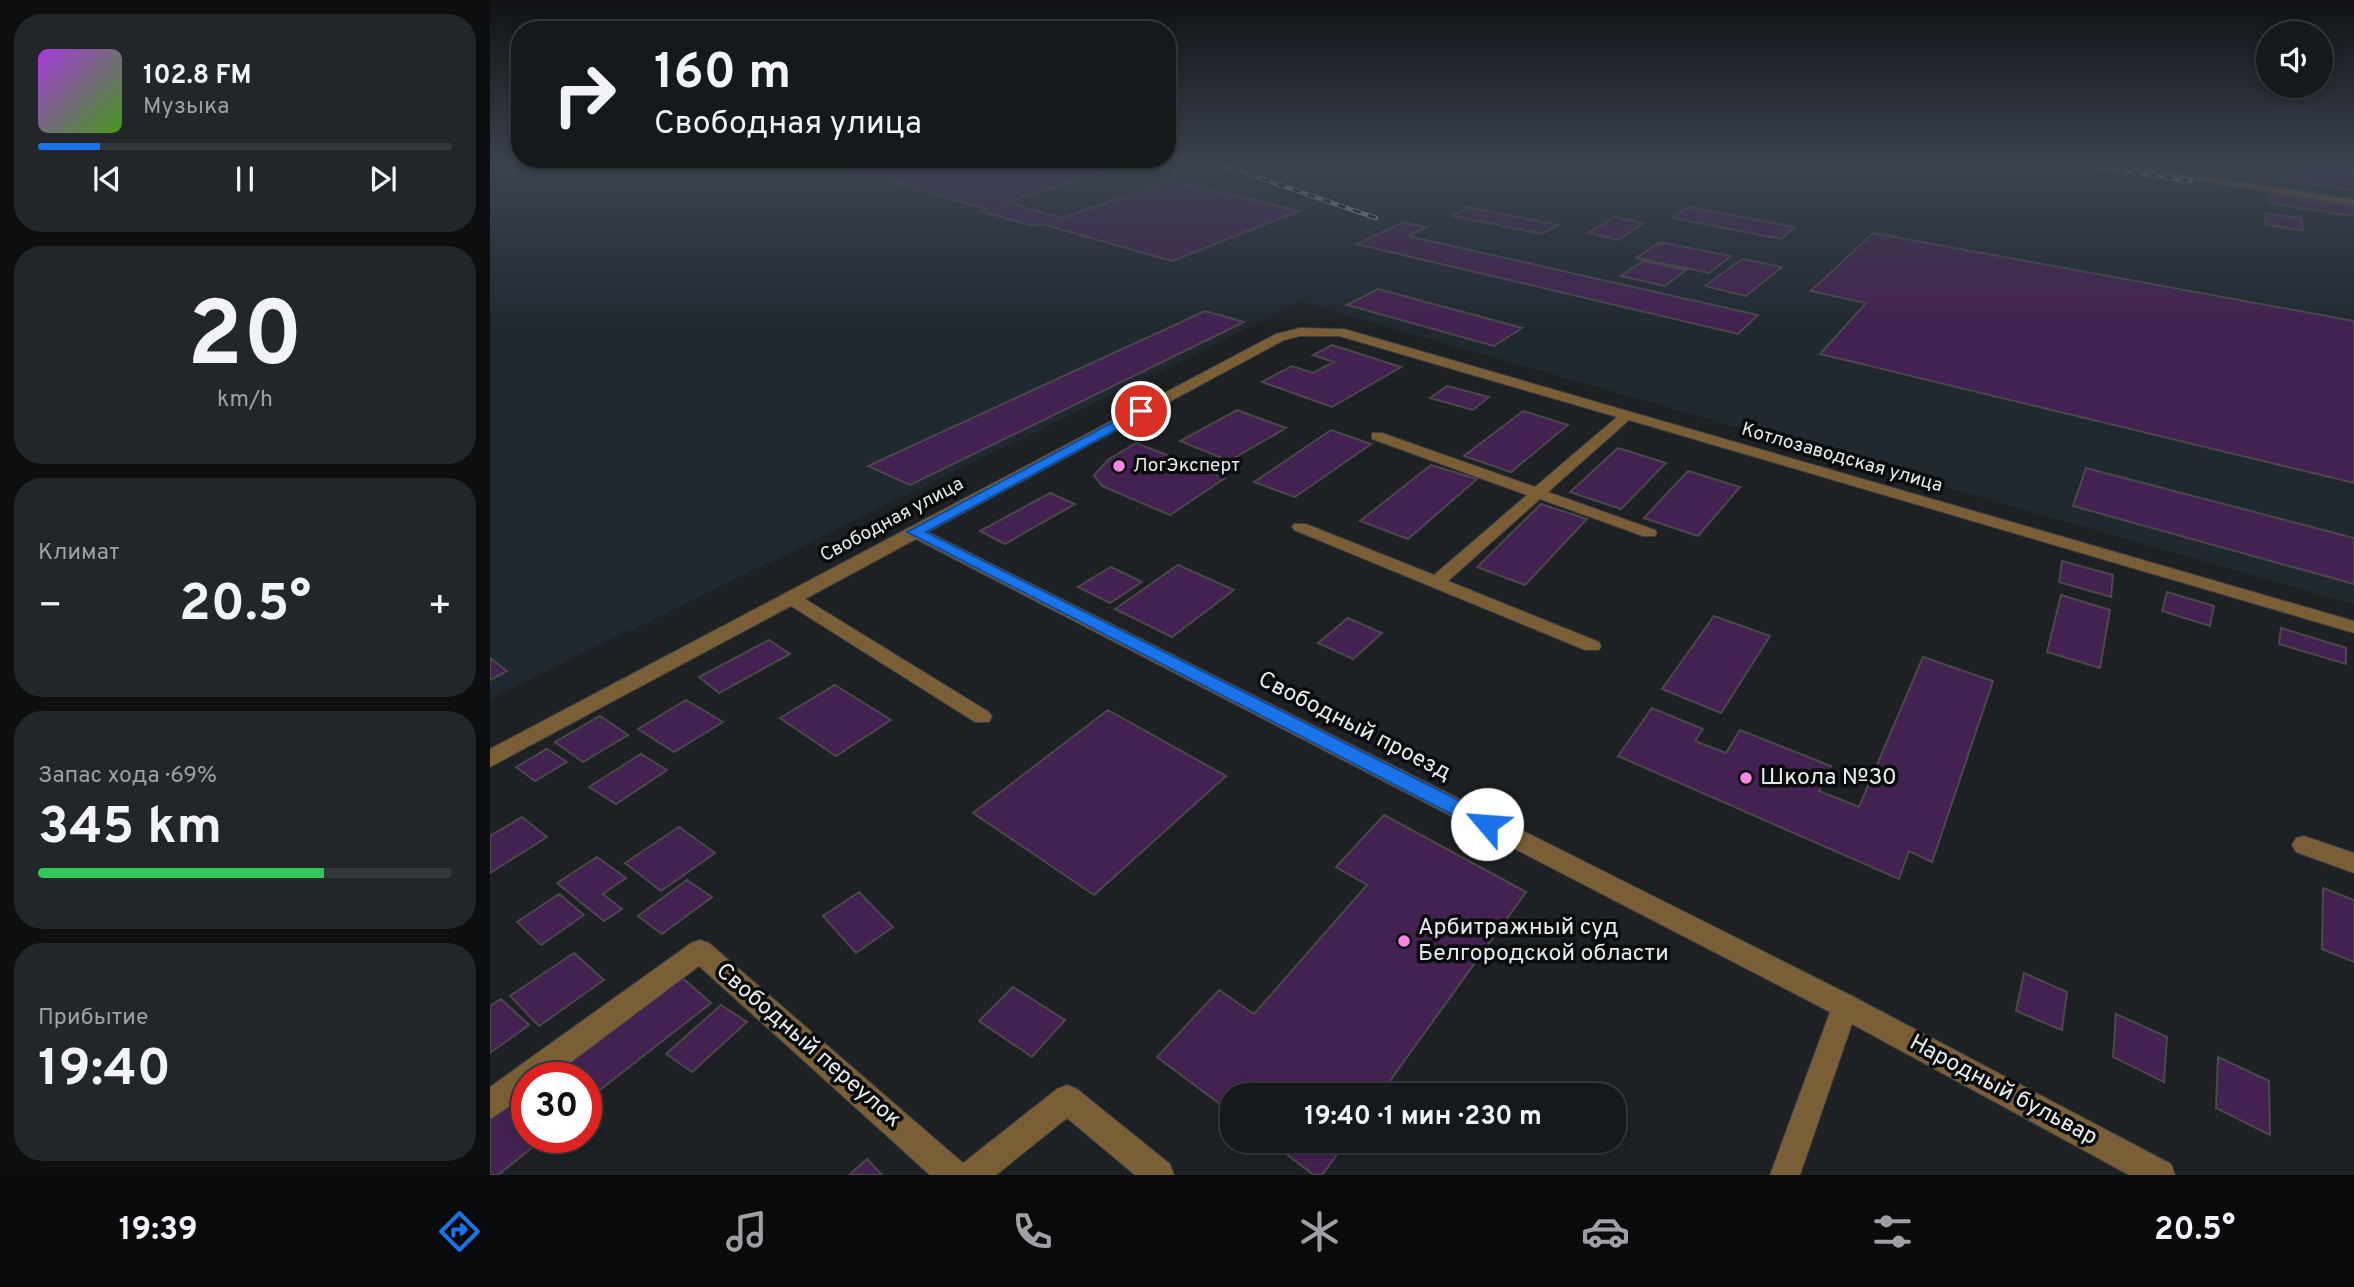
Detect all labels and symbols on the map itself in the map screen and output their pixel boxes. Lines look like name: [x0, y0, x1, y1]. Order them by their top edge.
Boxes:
pin: [1111, 381, 1171, 441]
street label: Котлозаводская улица: [1739, 418, 1945, 498]
place label: ЛогЭксперт: [1133, 454, 1240, 478]
marker: ЛогЭксперт: [1111, 458, 1127, 474]
street label: Свободная улица: [816, 472, 968, 568]
street label: Свободный проезд: [1253, 666, 1455, 788]
place label: Школа №30: [1760, 764, 1897, 793]
marker: Школа №30: [1738, 770, 1754, 786]
position arrow: [1450, 787, 1524, 861]
place label: Арбитражный суд Белгородской области: [1418, 914, 1669, 969]
marker: Арбитражный суд Белгородской области: [1396, 933, 1412, 949]
street label: Свободный переулок: [709, 957, 907, 1135]
street label: Народный бульвар: [1904, 1029, 2102, 1153]
speed limit sign: 30: [511, 1062, 602, 1153]

